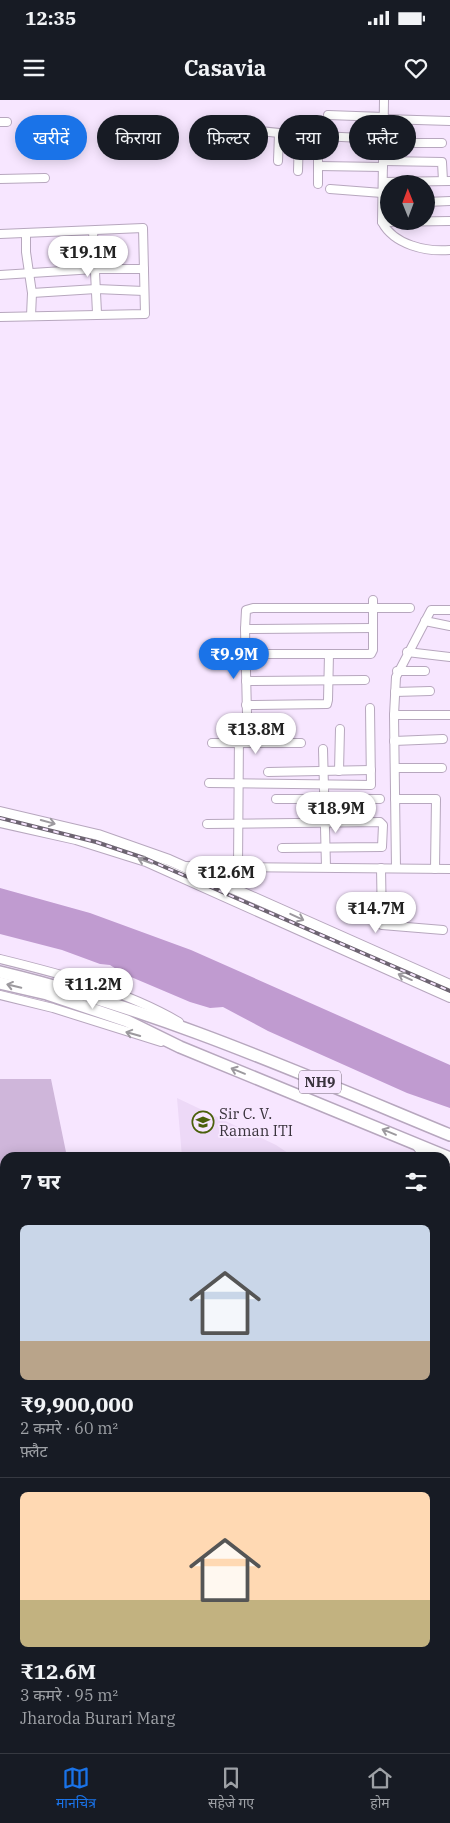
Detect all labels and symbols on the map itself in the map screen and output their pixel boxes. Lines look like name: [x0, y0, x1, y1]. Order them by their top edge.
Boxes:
north arrow: [380, 175, 435, 230]
pin: ₹19.1M: [47, 236, 129, 278]
pin: ₹9.9M: [199, 638, 269, 680]
pin: ₹13.8M: [215, 712, 297, 755]
pin: ₹18.9M: [295, 792, 377, 834]
one-way arrow: [39, 818, 55, 827]
one-way arrow: [138, 856, 153, 865]
pin: ₹12.6M: [185, 856, 267, 898]
pin: ₹14.7M: [335, 892, 417, 934]
one-way arrow: [289, 913, 304, 923]
pin: ₹11.2M: [52, 968, 134, 1010]
one-way arrow: [398, 971, 413, 981]
one-way arrow: [6, 981, 22, 990]
one-way arrow: [125, 1029, 141, 1039]
one-way arrow: [231, 1066, 246, 1075]
road number: NH9: [299, 1070, 341, 1094]
place label: Sir C. V. Raman ITI: [219, 1104, 293, 1140]
school or university icon: Sir C. V. Raman ITI: [191, 1110, 215, 1134]
one-way arrow: [382, 1127, 397, 1137]

